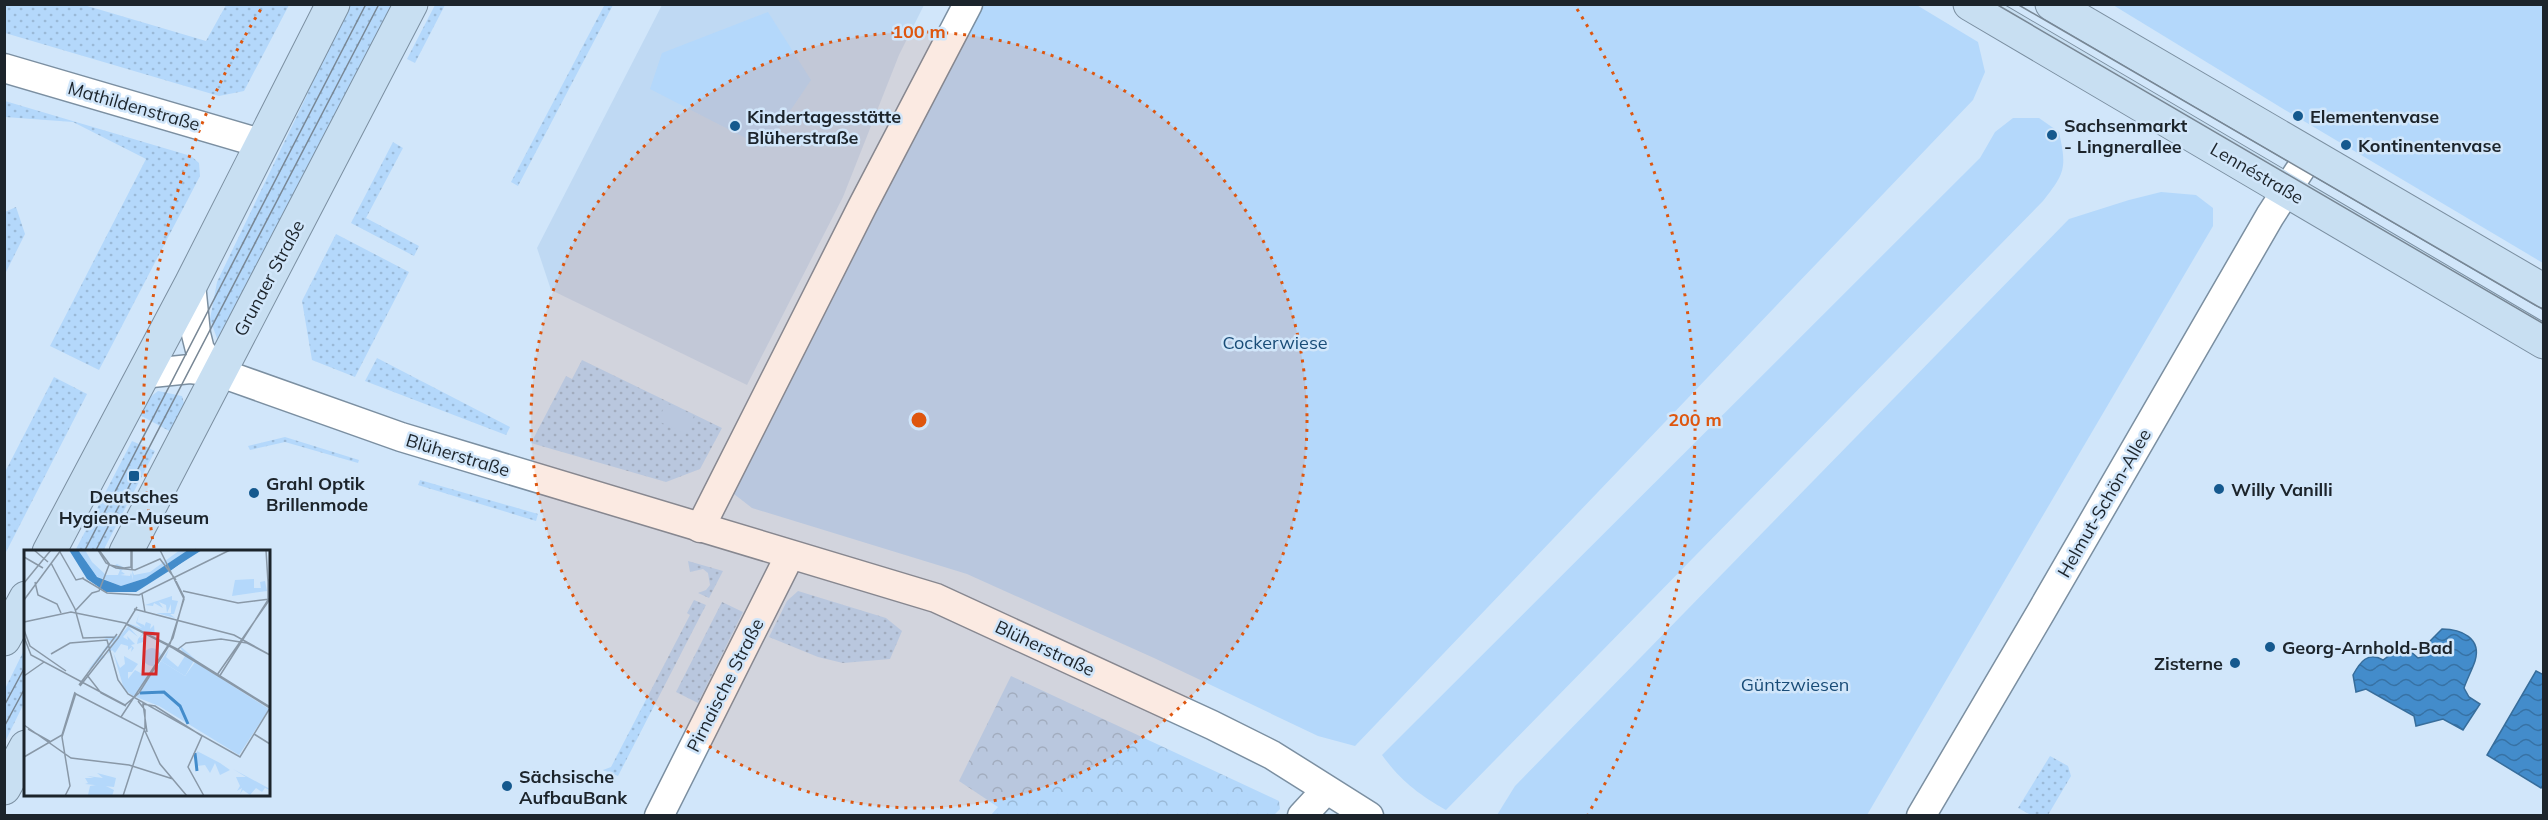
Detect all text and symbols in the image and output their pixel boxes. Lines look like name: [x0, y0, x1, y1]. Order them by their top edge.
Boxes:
text: 100 m: [892, 20, 946, 43]
street label: Mathildenstraße: [65, 76, 203, 136]
place label: Kindertagesstätte Blüherstraße: [747, 105, 901, 149]
place label: Elementenvase: [2310, 105, 2439, 128]
marker: Elementenvase: [2291, 109, 2305, 123]
place label: Sachsenmarkt - Lingnerallee: [2064, 114, 2188, 158]
marker: Kindertagesstätte Blüherstraße: [728, 119, 742, 133]
marker: Sachsenmarkt - Lingnerallee: [2045, 128, 2059, 142]
place label: Kontinentenvase: [2358, 134, 2502, 157]
street label: Lennéstraße: [2206, 137, 2308, 209]
marker: Kontinentenvase: [2339, 138, 2353, 152]
street label: Grunaer Straße: [229, 216, 309, 340]
park label: Cockerwiese: [1222, 331, 1328, 354]
text: 200 m: [1668, 408, 1722, 431]
centre of rings: [909, 410, 929, 430]
street label: Helmut-Schön-Allee: [2052, 425, 2156, 581]
street label: Blüherstraße: [403, 428, 513, 482]
marker: Deutsches Hygiene-Museum: [127, 469, 141, 483]
place label: Grahl Optik Brillenmode: [266, 472, 368, 516]
place label: Willy Vanilli: [2231, 478, 2333, 501]
marker: Willy Vanilli: [2212, 482, 2226, 496]
place label: Deutsches Hygiene-Museum: [59, 485, 209, 529]
marker: Grahl Optik Brillenmode: [247, 486, 261, 500]
inset map: [24, 550, 270, 796]
street label: Pirnaische Straße: [681, 614, 769, 756]
street label: Blüherstraße: [992, 615, 1098, 681]
place label: Georg-Arnhold-Bad: [2282, 636, 2453, 659]
marker: Georg-Arnhold-Bad: [2263, 640, 2277, 654]
place label: Zisterne: [2154, 652, 2223, 675]
marker: Zisterne: [2228, 656, 2242, 670]
park label: Güntzwiesen: [1741, 673, 1849, 696]
place label: Sächsische AufbauBank: [519, 765, 628, 809]
marker: Sächsische AufbauBank: [500, 779, 514, 793]

